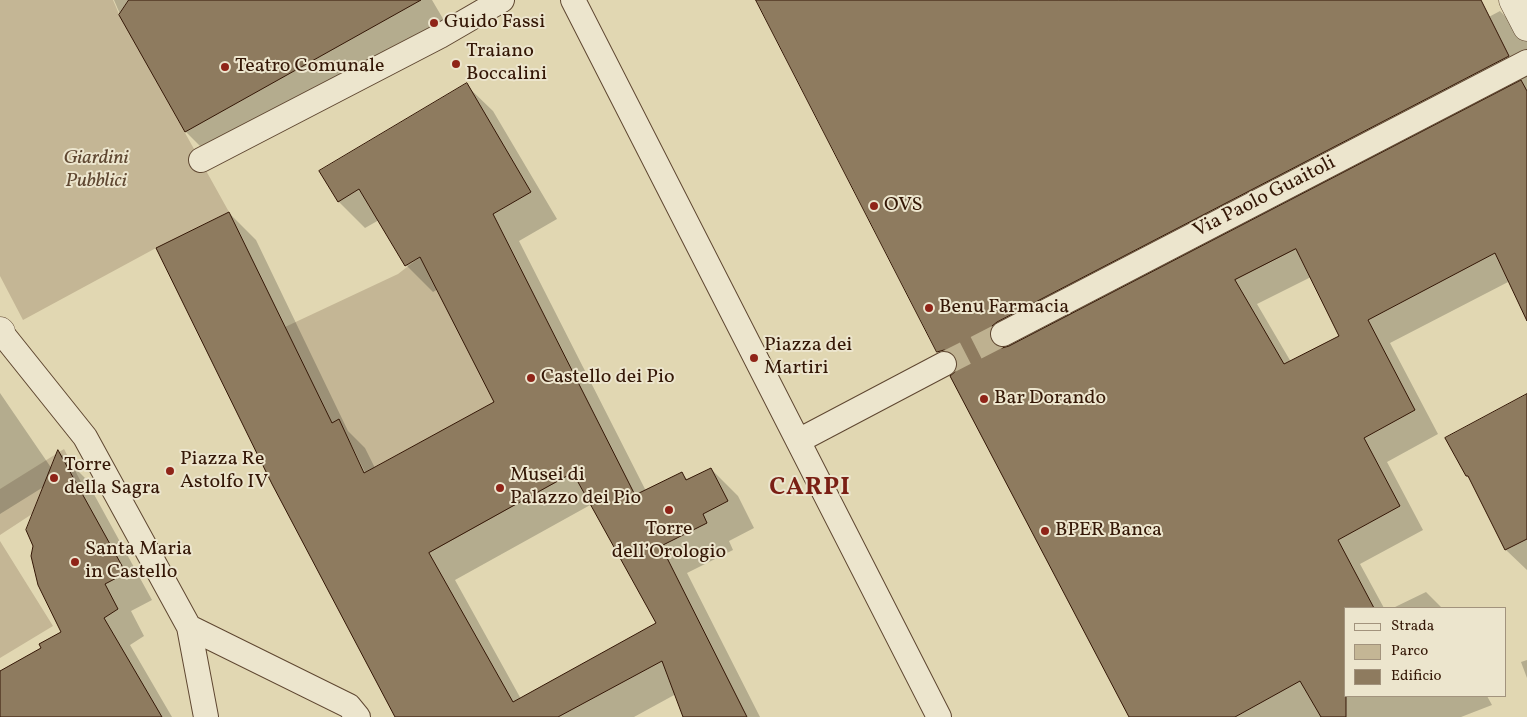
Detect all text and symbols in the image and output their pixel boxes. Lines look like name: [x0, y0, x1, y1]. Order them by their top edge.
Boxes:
place label: Guido Fassi: [444, 11, 545, 35]
marker: Guido Fassi: [428, 17, 440, 29]
place label: Traiano Boccalini: [466, 40, 547, 87]
place label: Teatro Comunale: [235, 55, 385, 79]
marker: Traiano Boccalini: [450, 58, 462, 70]
marker: Teatro Comunale: [219, 61, 231, 73]
park label: Giardini Pubblici: [63, 147, 129, 194]
street label: Via Paolo Guaitoli: [1190, 152, 1340, 244]
place label: OVS: [884, 194, 922, 218]
marker: OVS: [868, 200, 880, 212]
place label: Benu Farmacia: [939, 296, 1069, 320]
marker: Benu Farmacia: [923, 302, 935, 314]
place label: Piazza dei Martiri: [764, 334, 852, 381]
marker: Piazza dei Martiri: [748, 352, 760, 364]
place label: Castello dei Pio: [541, 366, 675, 390]
marker: Castello dei Pio: [525, 372, 537, 384]
place label: Bar Dorando: [994, 387, 1106, 411]
marker: Bar Dorando: [978, 393, 990, 405]
place label: Piazza Re Astolfo IV: [180, 448, 268, 495]
place label: Torre della Sagra: [64, 454, 160, 501]
place label: Musei di Palazzo dei Pio: [510, 464, 641, 511]
marker: Piazza Re Astolfo IV: [164, 465, 176, 477]
marker: Torre della Sagra: [48, 472, 60, 484]
district label: CARPI: [769, 474, 851, 504]
marker: Musei di Palazzo dei Pio: [494, 482, 506, 494]
marker: Torre dell’Orologio: [663, 504, 675, 516]
place label: Torre dell’Orologio: [612, 518, 726, 565]
place label: BPER Banca: [1055, 519, 1162, 543]
marker: BPER Banca: [1039, 525, 1051, 537]
place label: Santa Maria in Castello: [85, 538, 192, 585]
marker: Santa Maria in Castello: [69, 556, 81, 568]
legend: [1344, 607, 1507, 697]
text: Strada: [1391, 616, 1434, 637]
text: Parco: [1391, 641, 1428, 662]
text: Edificio: [1391, 666, 1442, 687]

